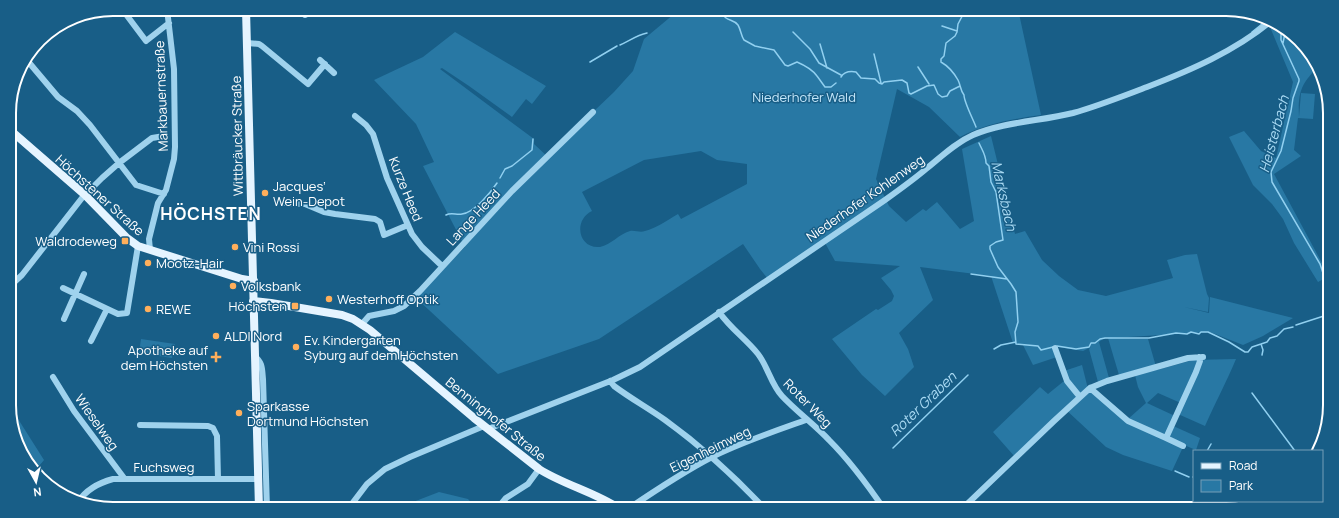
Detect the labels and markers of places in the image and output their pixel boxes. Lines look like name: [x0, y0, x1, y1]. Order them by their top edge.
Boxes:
place label: Jacques’ Wein-Depot: [273, 177, 345, 210]
marker: Jacques’ Wein-Depot: [260, 188, 270, 198]
place label: Waldrodeweg: [35, 232, 117, 250]
marker: Waldrodeweg: [120, 236, 130, 246]
place label: Vini Rossi: [243, 238, 300, 256]
marker: Vini Rossi: [230, 242, 240, 252]
place label: Mootz-Hair: [156, 254, 224, 272]
marker: Mootz-Hair: [143, 258, 153, 268]
place label: Volksbank: [241, 277, 302, 295]
marker: Volksbank: [228, 281, 238, 291]
place label: Westerhoff Optik: [337, 290, 439, 308]
marker: Westerhoff Optik: [324, 294, 334, 304]
place label: Höchsten: [229, 297, 287, 315]
place label: REWE: [156, 300, 191, 318]
marker: Höchsten: [290, 301, 300, 311]
marker: REWE: [143, 304, 153, 314]
place label: ALDI Nord: [224, 327, 282, 345]
marker: ALDI Nord: [211, 331, 221, 341]
place label: Ev. Kindergarten Syburg auf dem Höchsten: [304, 331, 458, 364]
place label: Apotheke auf dem Höchsten: [121, 341, 208, 374]
marker: Ev. Kindergarten Syburg auf dem Höchsten: [291, 342, 301, 352]
marker: Apotheke auf dem Höchsten: [211, 352, 221, 362]
place label: Sparkasse Dortmund Höchsten: [247, 397, 368, 430]
marker: Sparkasse Dortmund Höchsten: [234, 408, 244, 418]

